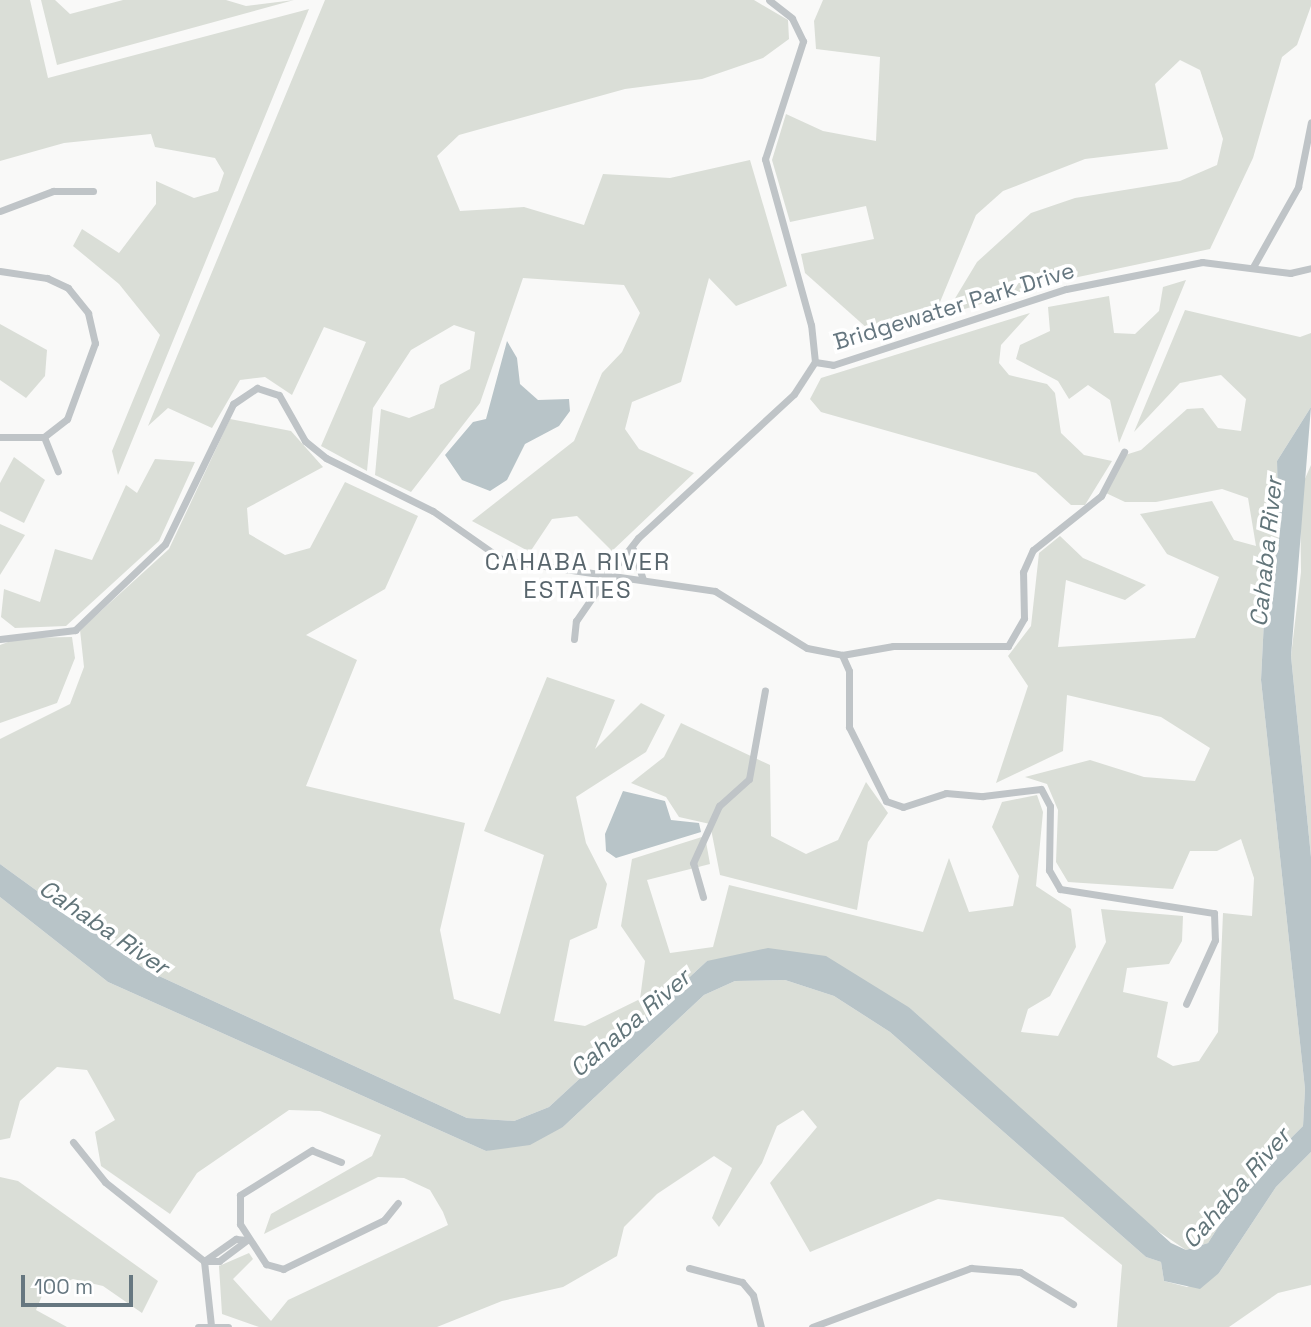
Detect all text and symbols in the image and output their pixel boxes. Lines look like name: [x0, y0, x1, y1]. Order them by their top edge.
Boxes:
street label: Bridgewater Park Drive: [830, 256, 1078, 356]
water label: Cahaba River: [1244, 476, 1288, 628]
district label: CAHABA RIVER ESTATES: [486, 548, 670, 604]
water label: Cahaba River: [34, 873, 174, 981]
water label: Cahaba River: [564, 963, 696, 1083]
water label: Cahaba River: [1176, 1122, 1296, 1254]
scale bar: [24, 1260, 136, 1304]
text: 100 m: [34, 1273, 93, 1300]

